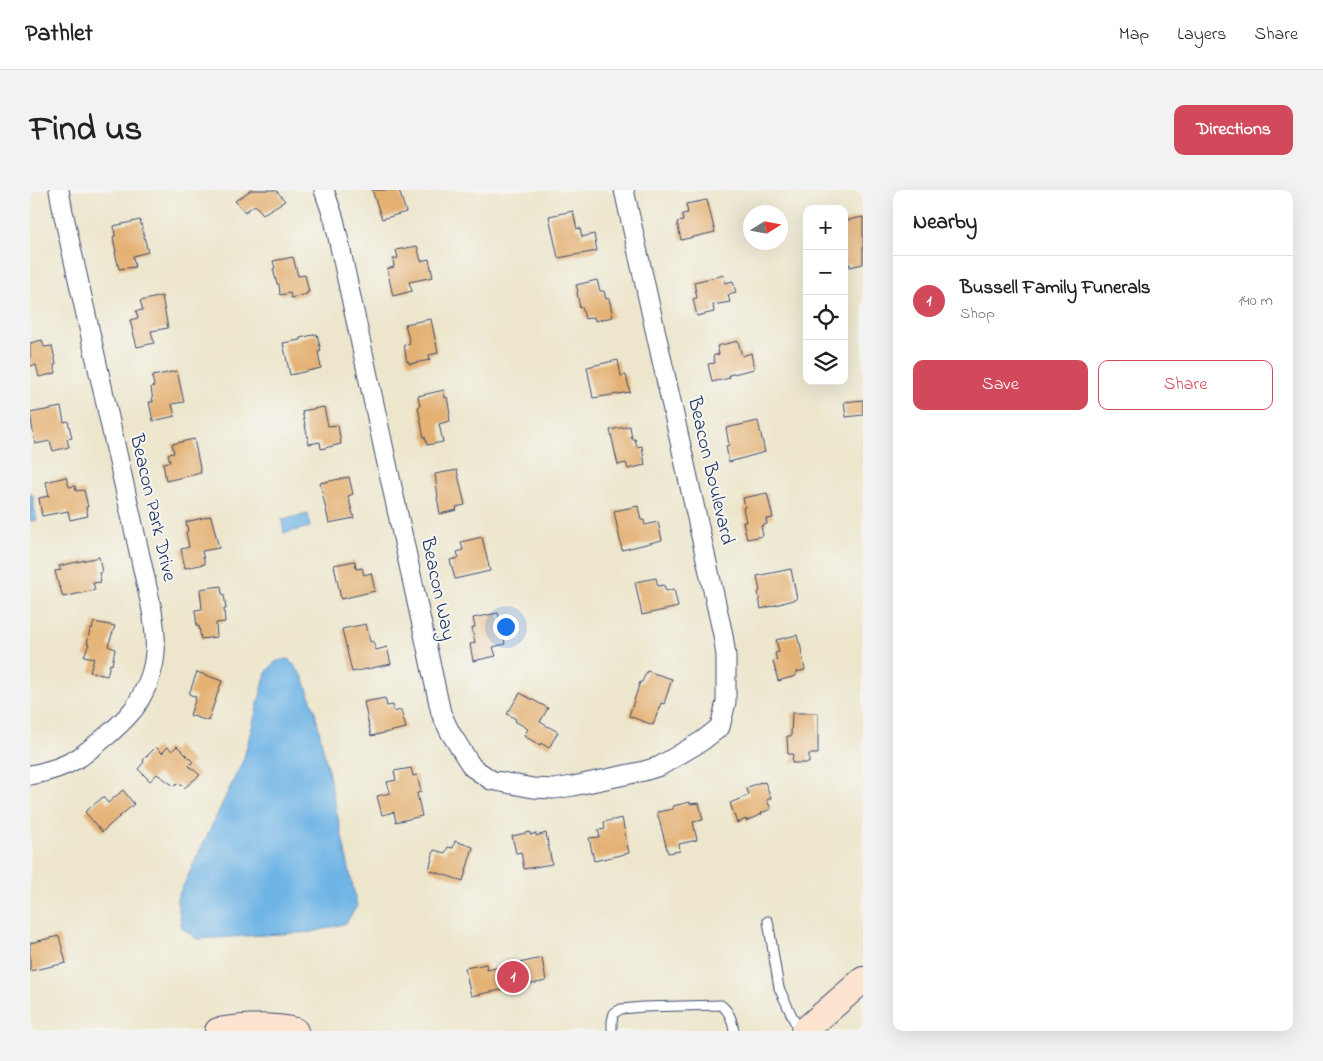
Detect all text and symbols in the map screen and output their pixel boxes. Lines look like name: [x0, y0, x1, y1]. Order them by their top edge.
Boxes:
text: Pathlet: [25, 17, 93, 52]
text: Map: [1119, 22, 1149, 48]
text: Layers: [1177, 22, 1227, 48]
text: Share: [1255, 22, 1298, 48]
text: Find us: [30, 105, 142, 156]
button: Directions: [1174, 105, 1293, 155]
north arrow: [743, 205, 788, 250]
map controls: [803, 205, 848, 385]
button: +: [803, 205, 848, 250]
text: Nearby: [913, 208, 977, 238]
button: −: [803, 250, 848, 295]
text: Bussell Family Funerals: [960, 275, 1151, 302]
text: 1: [926, 289, 932, 313]
text: 140 m: [1238, 289, 1273, 313]
button: locate: [803, 295, 848, 340]
text: Shop: [960, 302, 995, 326]
button: layers: [803, 340, 848, 385]
button: Save: [913, 360, 1088, 410]
button: Share: [1098, 360, 1273, 410]
street label: Beacon Boulevard: [679, 393, 741, 548]
street label: Beacon Park Drive: [121, 431, 183, 585]
street label: Beacon Way: [412, 534, 462, 643]
your location: [493, 614, 519, 640]
pin: 1: [497, 958, 529, 996]

